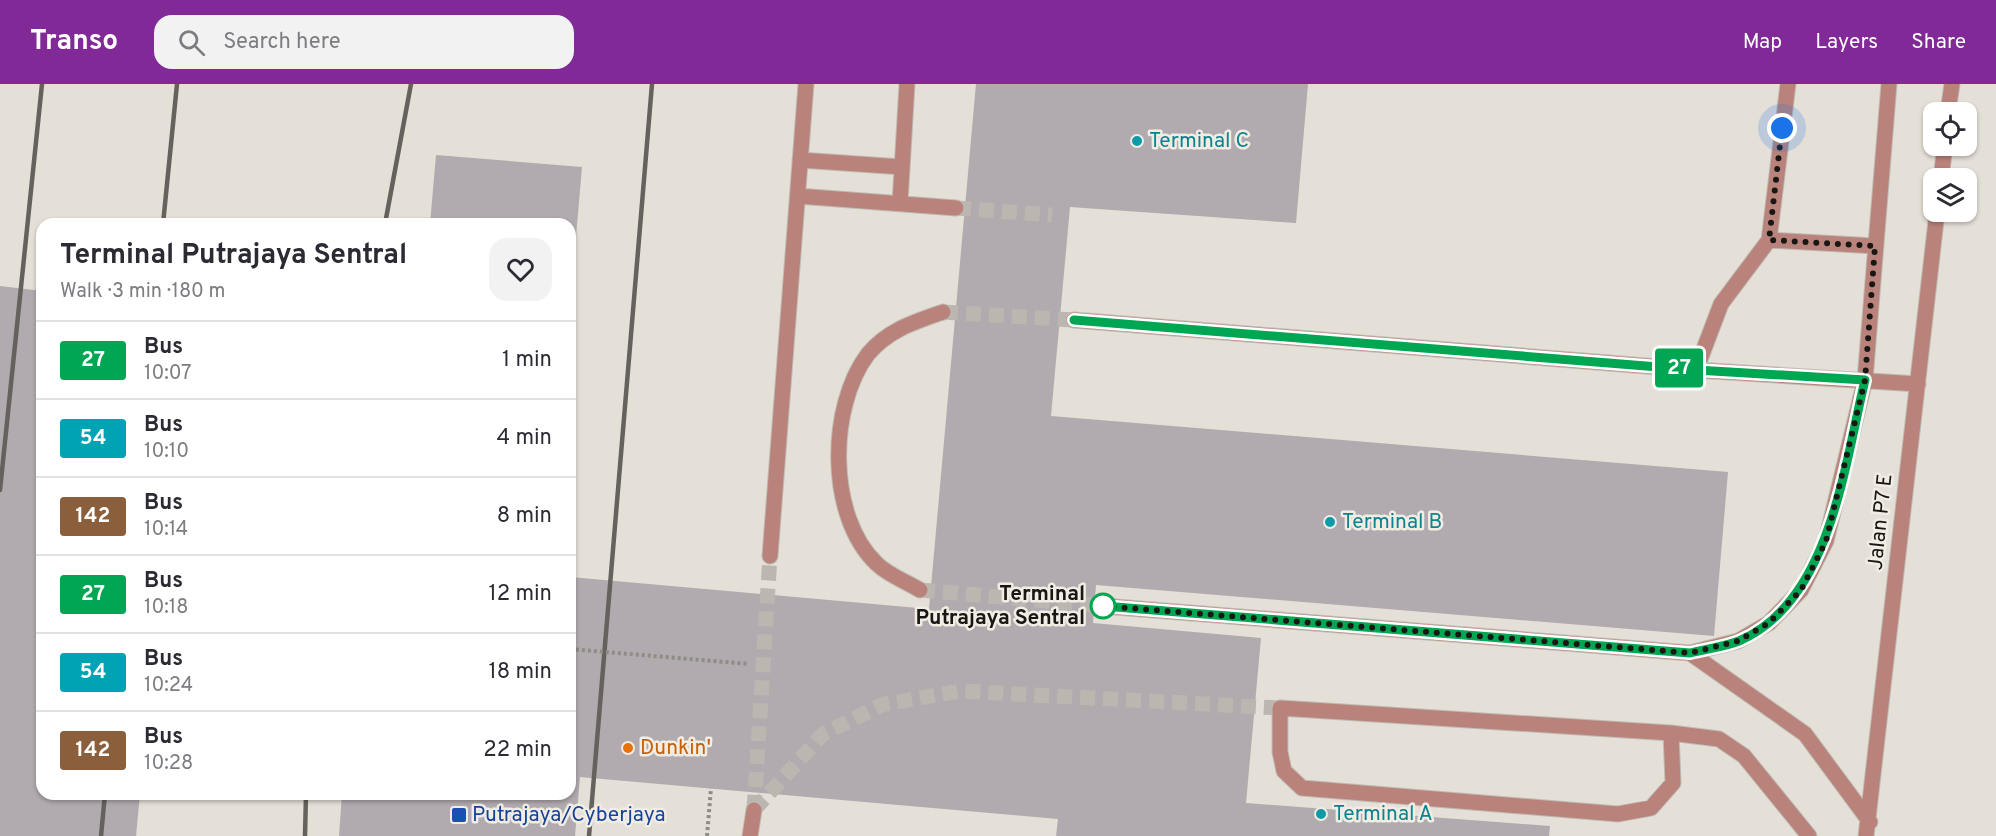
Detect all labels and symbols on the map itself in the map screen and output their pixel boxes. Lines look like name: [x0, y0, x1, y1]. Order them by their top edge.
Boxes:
your location: [1767, 113, 1797, 143]
place label: Terminal C: [1149, 128, 1249, 155]
marker: Terminal C: [1130, 134, 1144, 148]
line badge: 27: [1652, 348, 1706, 388]
street label: Jalan P7 E: [1863, 473, 1899, 571]
place label: Terminal B: [1342, 509, 1442, 536]
marker: Terminal B: [1323, 515, 1337, 529]
place label: Terminal Putrajaya Sentral: [916, 581, 1085, 632]
marker: Terminal Putrajaya Sentral: [1090, 593, 1116, 619]
place label: Dunkin': [640, 735, 711, 762]
marker: Dunkin': [621, 741, 635, 755]
place label: Terminal A: [1333, 801, 1433, 828]
place label: Putrajaya/Cyberjaya: [472, 802, 666, 829]
marker: Putrajaya/Cyberjaya: [450, 806, 468, 824]
marker: Terminal A: [1314, 807, 1328, 821]

